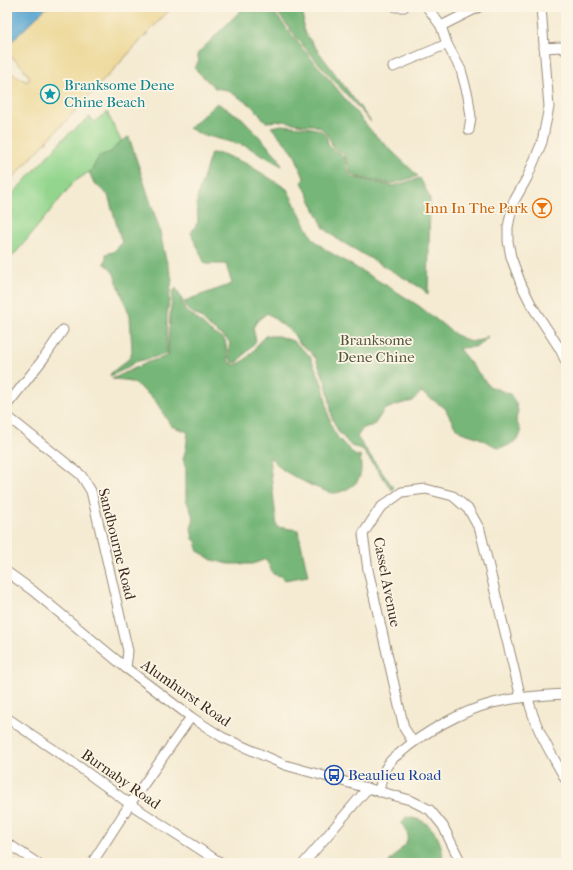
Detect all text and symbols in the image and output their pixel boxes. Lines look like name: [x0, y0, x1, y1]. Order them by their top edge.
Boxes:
place label: Branksome Dene Chine Beach: [64, 76, 175, 111]
place icon: Branksome Dene Chine Beach: [39, 83, 61, 105]
bar icon: Inn In The Park: [531, 197, 553, 219]
place label: Inn In The Park: [425, 199, 528, 217]
park label: Branksome Dene Chine: [337, 331, 415, 366]
street label: Sandbourne Road: [94, 486, 140, 602]
street label: Cassel Avenue: [369, 535, 405, 629]
street label: Alumhurst Road: [137, 655, 235, 731]
street label: Burnaby Road: [78, 745, 165, 813]
bus stop icon: Beaulieu Road: [323, 764, 345, 786]
place label: Beaulieu Road: [348, 766, 442, 784]

